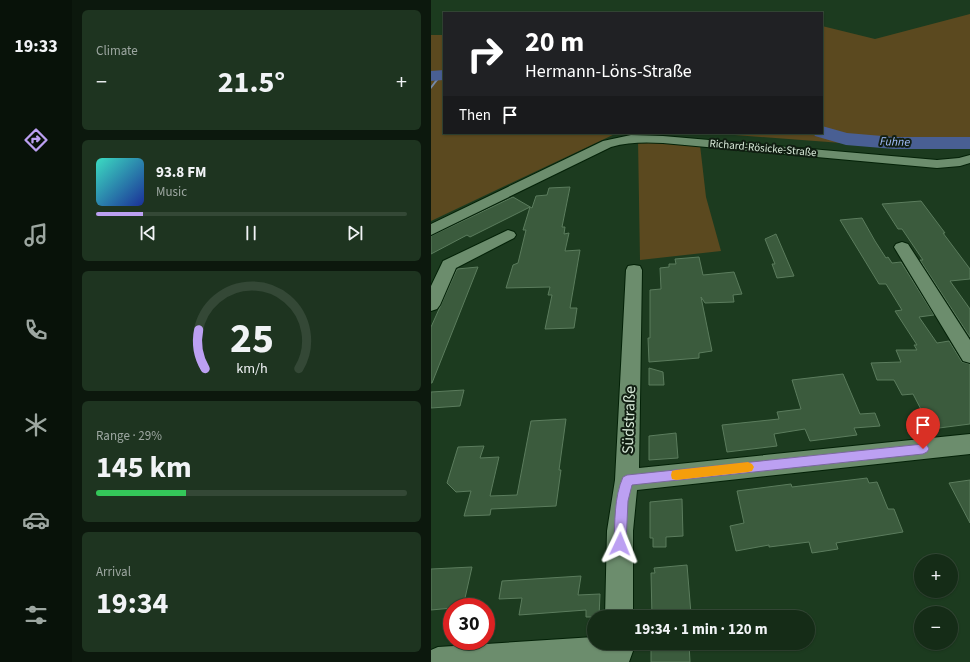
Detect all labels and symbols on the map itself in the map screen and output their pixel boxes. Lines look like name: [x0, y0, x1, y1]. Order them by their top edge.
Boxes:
water label: Fuhne: [880, 133, 911, 151]
street label: Richard-Rösicke-Straße: [709, 136, 818, 160]
street label: Südstraße: [617, 385, 641, 455]
pin: [906, 408, 940, 449]
position arrow: [599, 523, 641, 565]
speed limit sign: 30: [443, 598, 495, 650]

